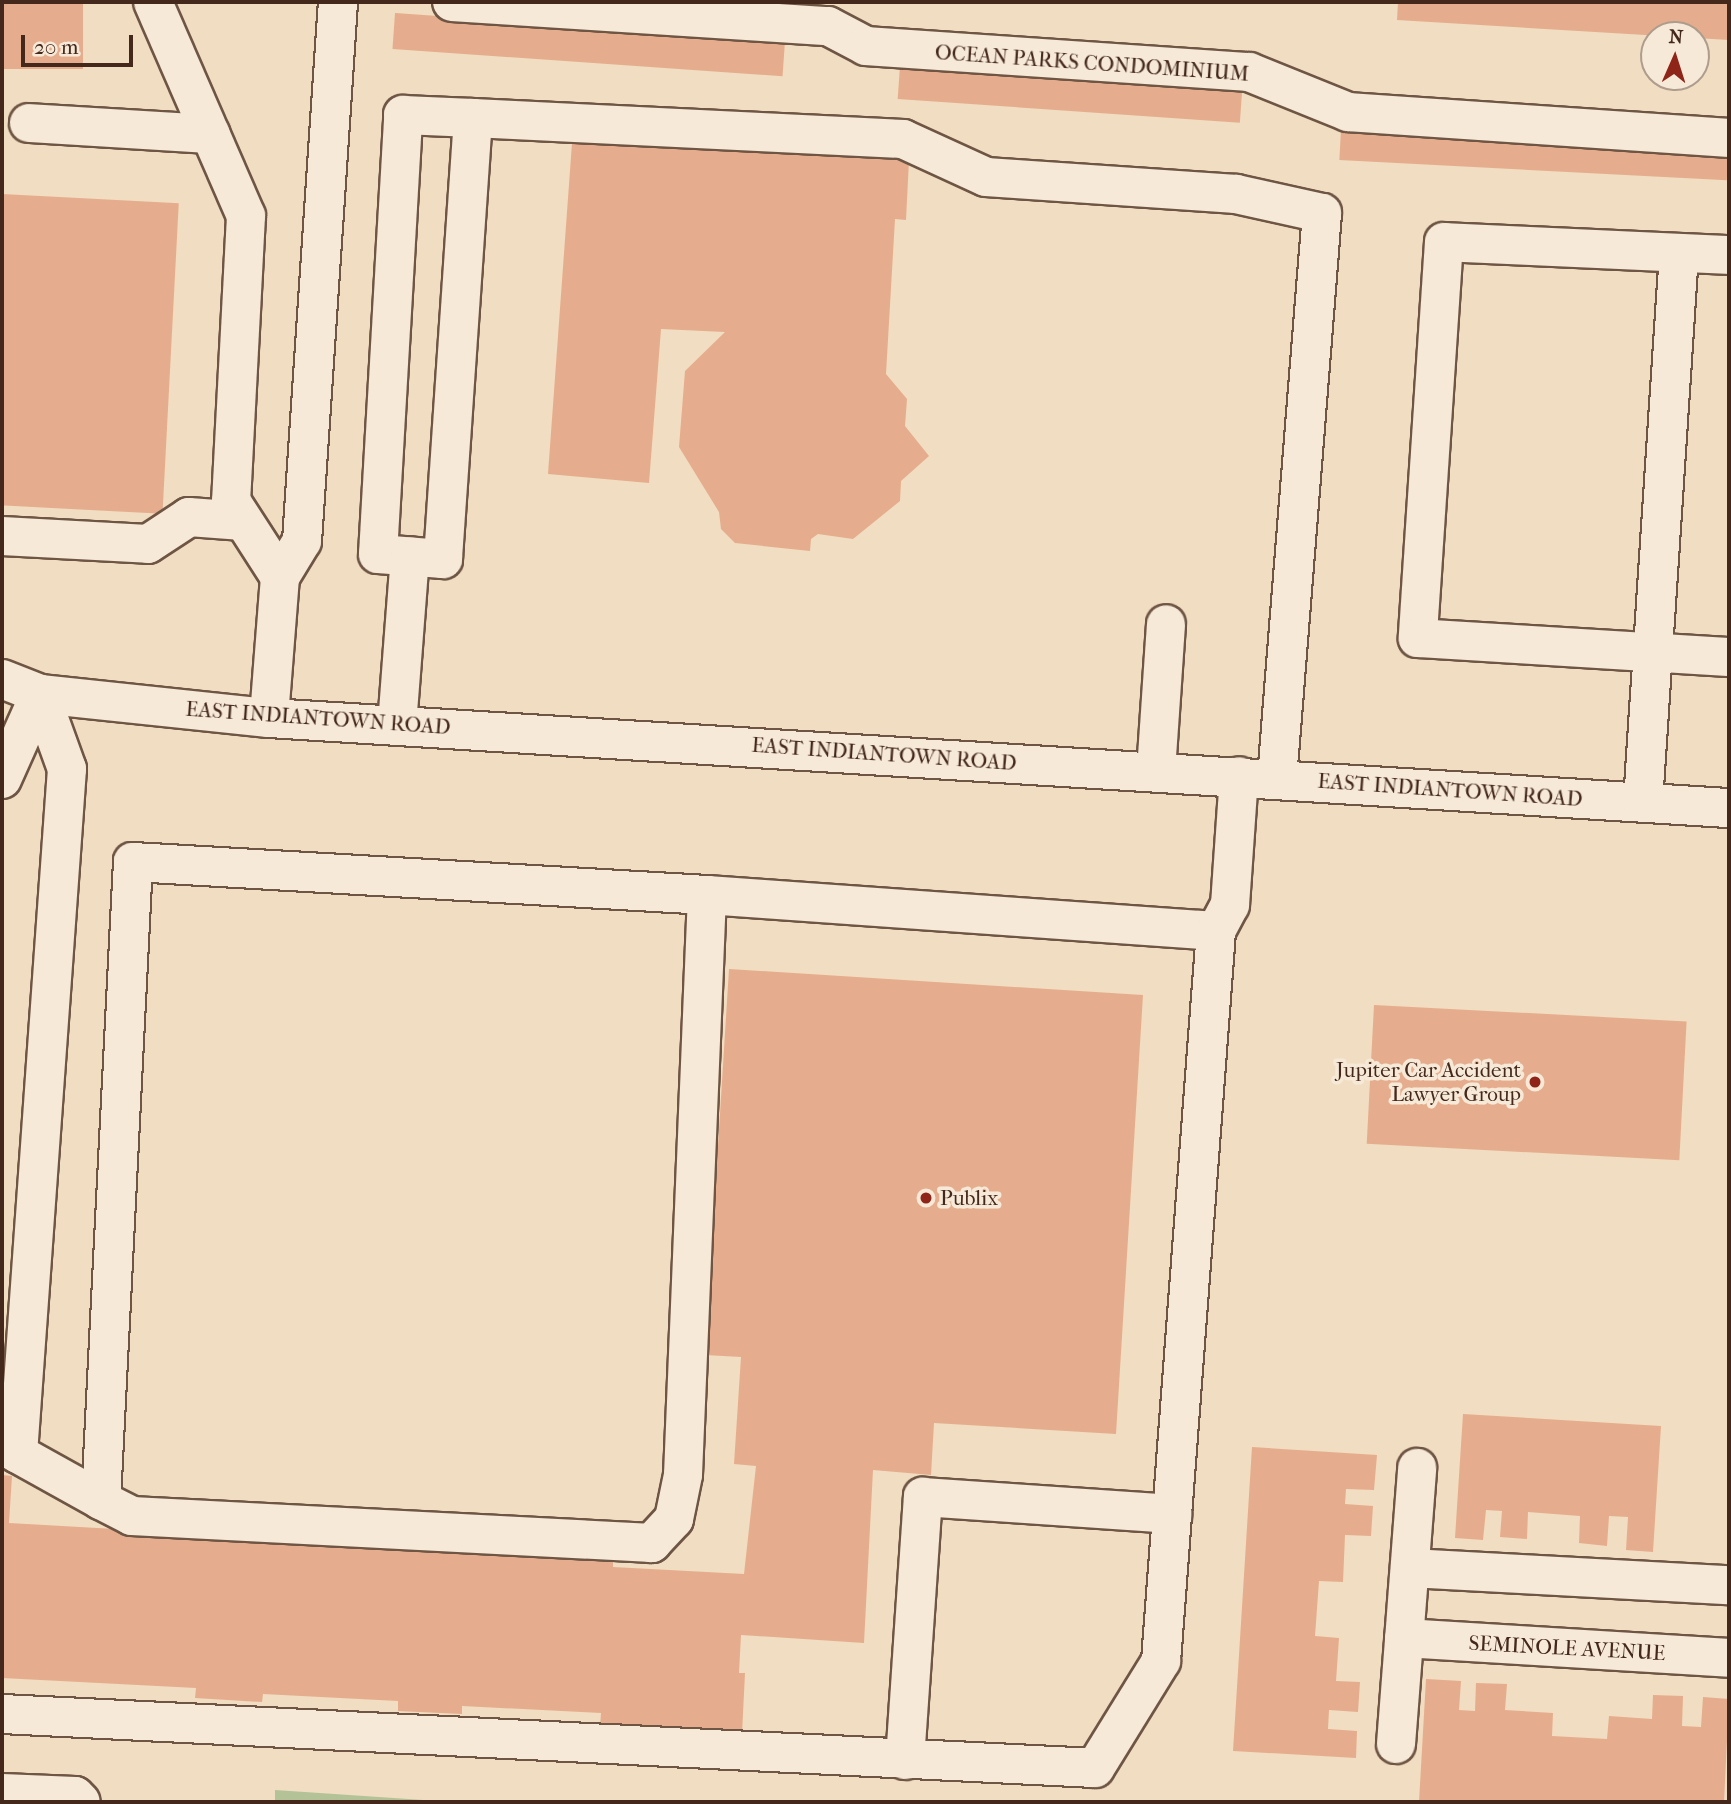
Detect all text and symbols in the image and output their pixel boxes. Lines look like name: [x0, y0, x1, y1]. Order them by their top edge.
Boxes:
scale bar: [24, 21, 136, 65]
north arrow: [1640, 21, 1710, 91]
text: N: [1668, 26, 1684, 48]
text: 20 m: [34, 35, 78, 59]
street label: OCEAN PARKS CONDOMINIUM: [934, 39, 1250, 87]
street label: EAST INDIANTOWN ROAD: [185, 696, 451, 740]
street label: EAST INDIANTOWN ROAD: [751, 732, 1017, 776]
street label: EAST INDIANTOWN ROAD: [1317, 768, 1583, 812]
place label: Jupiter Car Accident Lawyer Group: [1336, 1057, 1521, 1107]
marker: Jupiter Car Accident Lawyer Group: [1527, 1074, 1543, 1090]
place label: Publix: [940, 1185, 998, 1211]
marker: Publix: [918, 1190, 934, 1206]
street label: SEMINOLE AVENUE: [1468, 1630, 1666, 1666]

